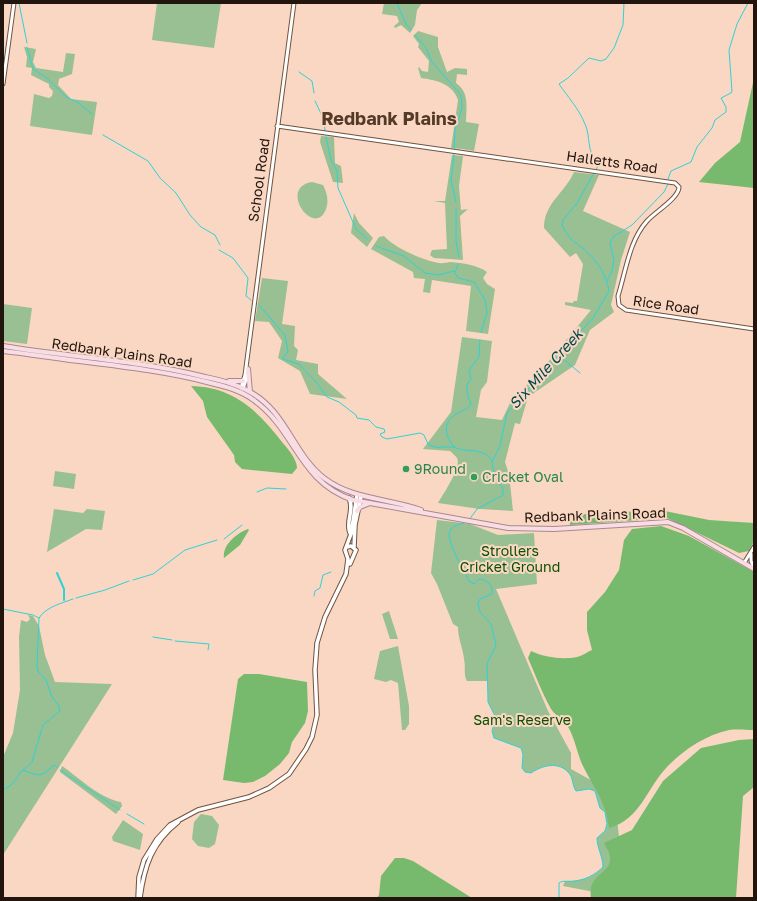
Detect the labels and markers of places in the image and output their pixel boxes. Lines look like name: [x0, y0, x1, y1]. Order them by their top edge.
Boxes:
place label: 9Round: [414, 460, 466, 477]
marker: 9Round: [401, 464, 411, 474]
place label: Cricket Oval: [482, 468, 563, 485]
marker: Cricket Oval: [469, 472, 479, 482]

